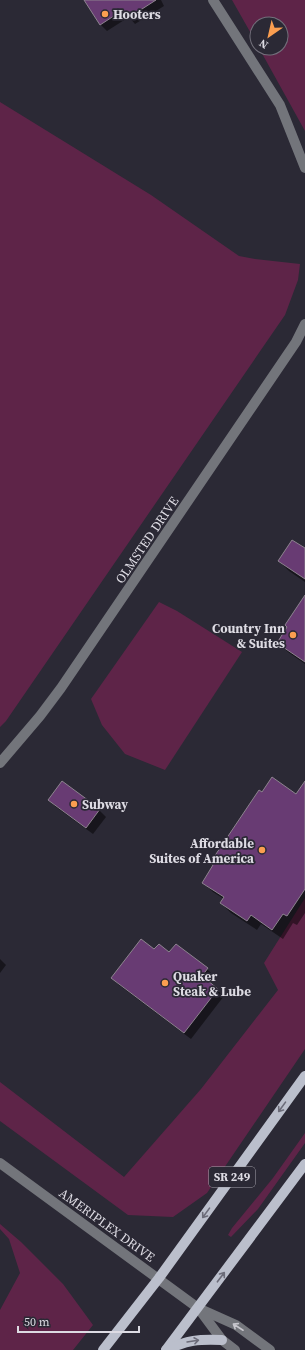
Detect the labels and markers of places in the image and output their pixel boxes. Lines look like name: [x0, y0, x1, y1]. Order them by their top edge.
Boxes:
place label: Hooters: [113, 6, 161, 23]
marker: Hooters: [100, 9, 110, 19]
place label: Country Inn & Suites: [212, 620, 285, 652]
marker: Country Inn & Suites: [288, 630, 298, 640]
place label: Subway: [82, 796, 128, 813]
marker: Subway: [69, 799, 79, 809]
place label: Affordable Suites of America: [149, 835, 254, 867]
marker: Affordable Suites of America: [257, 845, 267, 855]
place label: Quaker Steak & Lube: [173, 968, 251, 1000]
marker: Quaker Steak & Lube: [160, 978, 170, 988]

